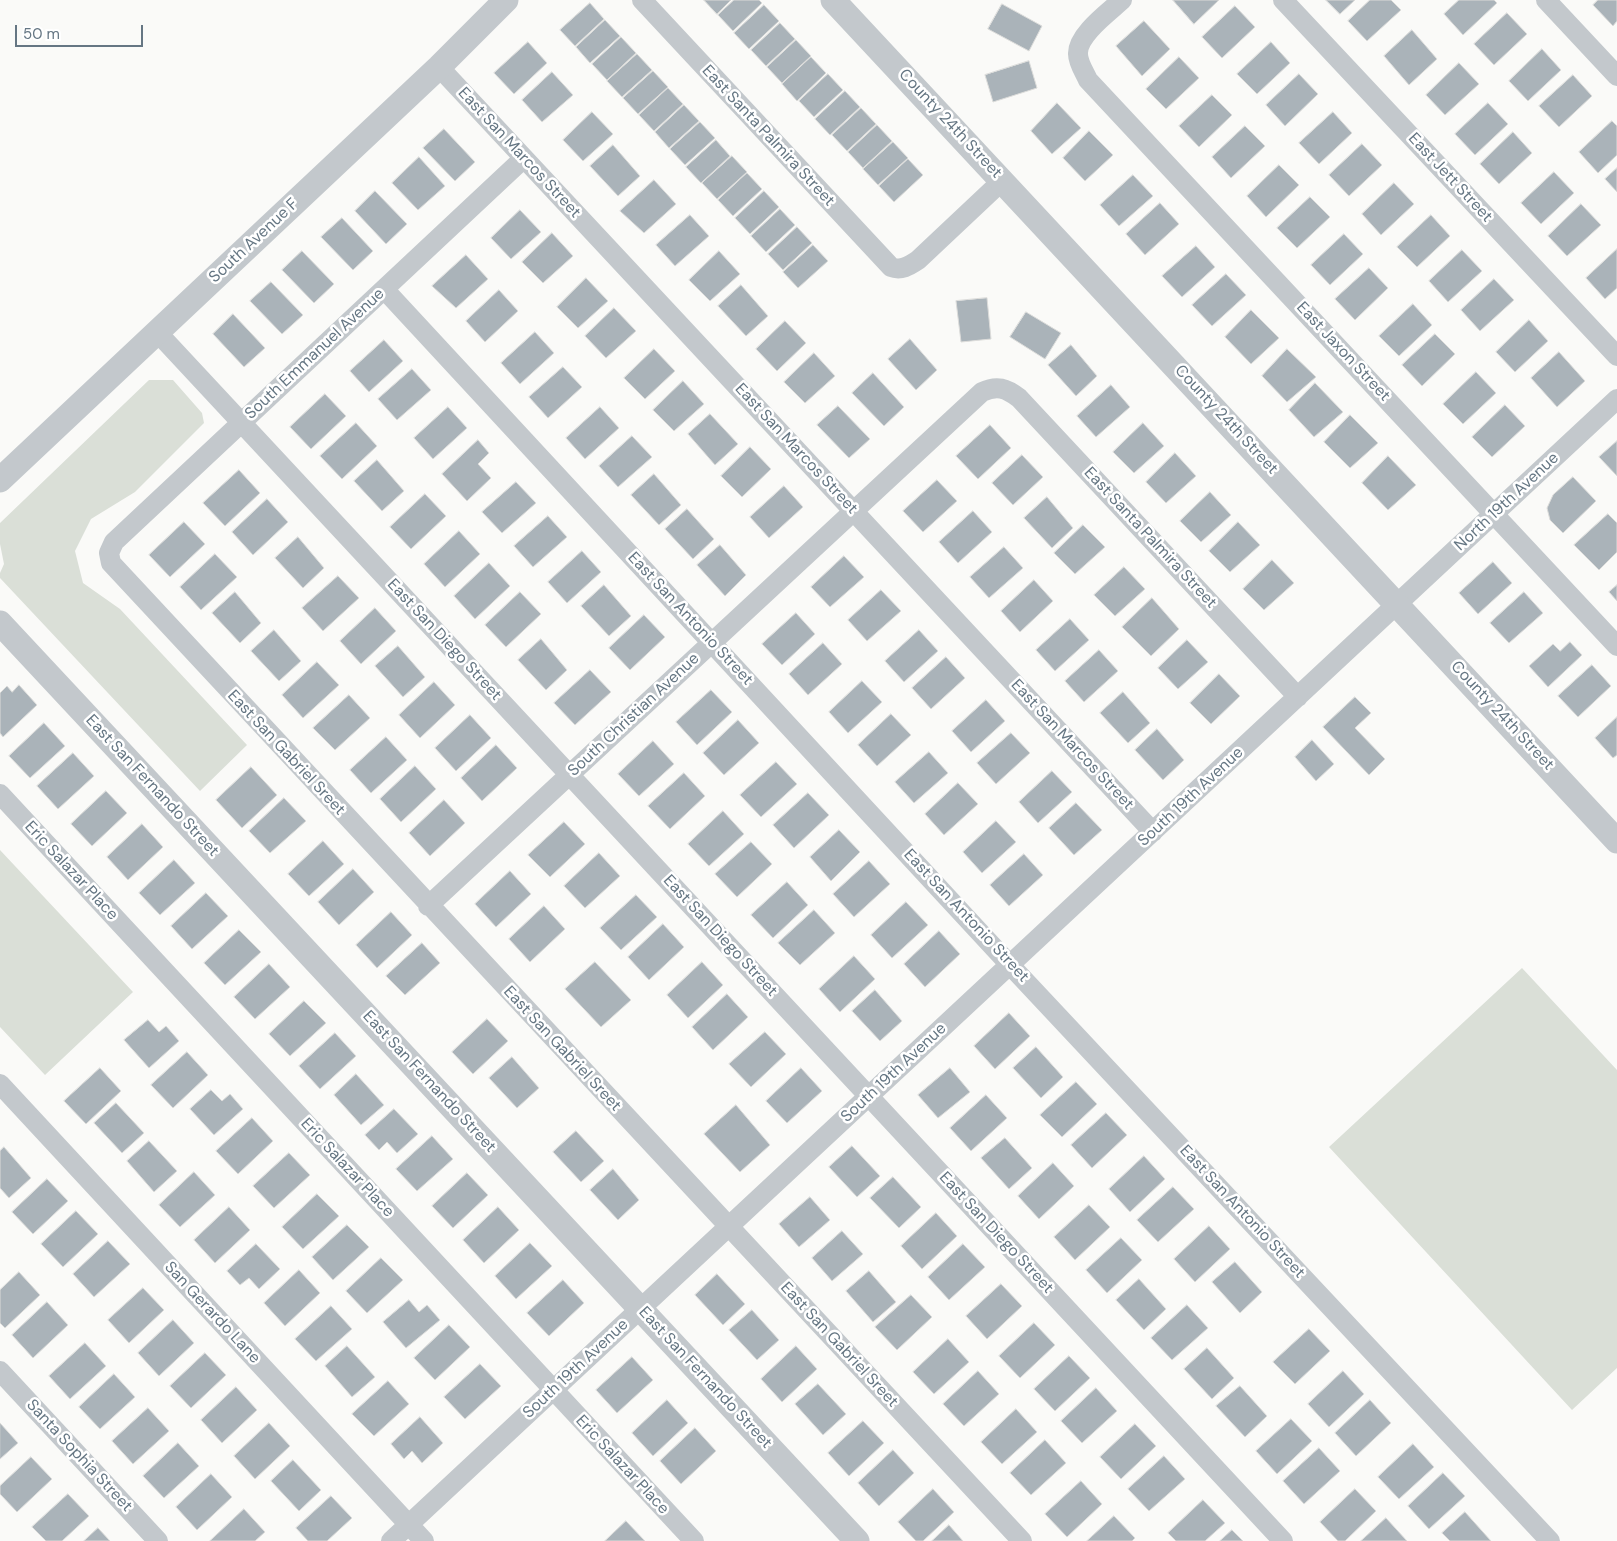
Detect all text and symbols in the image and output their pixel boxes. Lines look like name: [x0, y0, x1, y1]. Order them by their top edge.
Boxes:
scale bar: [18, 15, 145, 47]
text: 50 m: [23, 24, 60, 44]
street label: East Santa Palmira Street: [698, 61, 838, 211]
street label: County 24th Street: [894, 65, 1006, 183]
street label: East San Marcos Street: [454, 84, 584, 222]
street label: East Jett Street: [1404, 129, 1496, 227]
street label: South Avenue F: [205, 195, 303, 287]
street label: South Emmanuel Avenue: [241, 284, 389, 424]
street label: East Jaxon Street: [1292, 298, 1394, 406]
street label: County 24th Street: [1170, 361, 1282, 479]
street label: East San Marcos Street: [731, 380, 861, 518]
street label: North 19th Avenue: [1451, 449, 1563, 555]
street label: East Santa Palmira Street: [1080, 463, 1220, 613]
street label: East San Antonio Street: [623, 549, 757, 689]
street label: East San Diego Street: [383, 575, 505, 705]
street label: South Christian Avenue: [564, 649, 704, 781]
street label: County 24th Street: [1446, 657, 1558, 775]
street label: East San Marcos Street: [1007, 676, 1137, 814]
street label: East San Gabriel Sreet: [223, 686, 349, 820]
street label: East San Fernando Street: [81, 711, 223, 861]
street label: South 19th Avenue: [1134, 743, 1248, 851]
street label: Eric Salazar Place: [20, 817, 122, 925]
street label: East San Antonio Street: [899, 846, 1033, 986]
street label: East San Diego Street: [659, 871, 781, 1001]
street label: East San Gabriel Sreet: [499, 982, 625, 1116]
street label: East San Fernando Street: [358, 1007, 500, 1157]
street label: South 19th Avenue: [837, 1019, 951, 1127]
street label: Eric Salazar Place: [296, 1114, 398, 1222]
street label: East San Antonio Street: [1175, 1142, 1309, 1282]
street label: East San Diego Street: [935, 1168, 1057, 1298]
street label: San Gerardo Lane: [160, 1258, 264, 1368]
street label: East San Gabriel Sreet: [776, 1278, 902, 1412]
street label: East San Fernando Street: [634, 1303, 776, 1453]
street label: South 19th Avenue: [519, 1315, 633, 1423]
street label: Santa Sophia Street: [22, 1396, 136, 1516]
street label: Eric Salazar Place: [571, 1411, 673, 1519]

